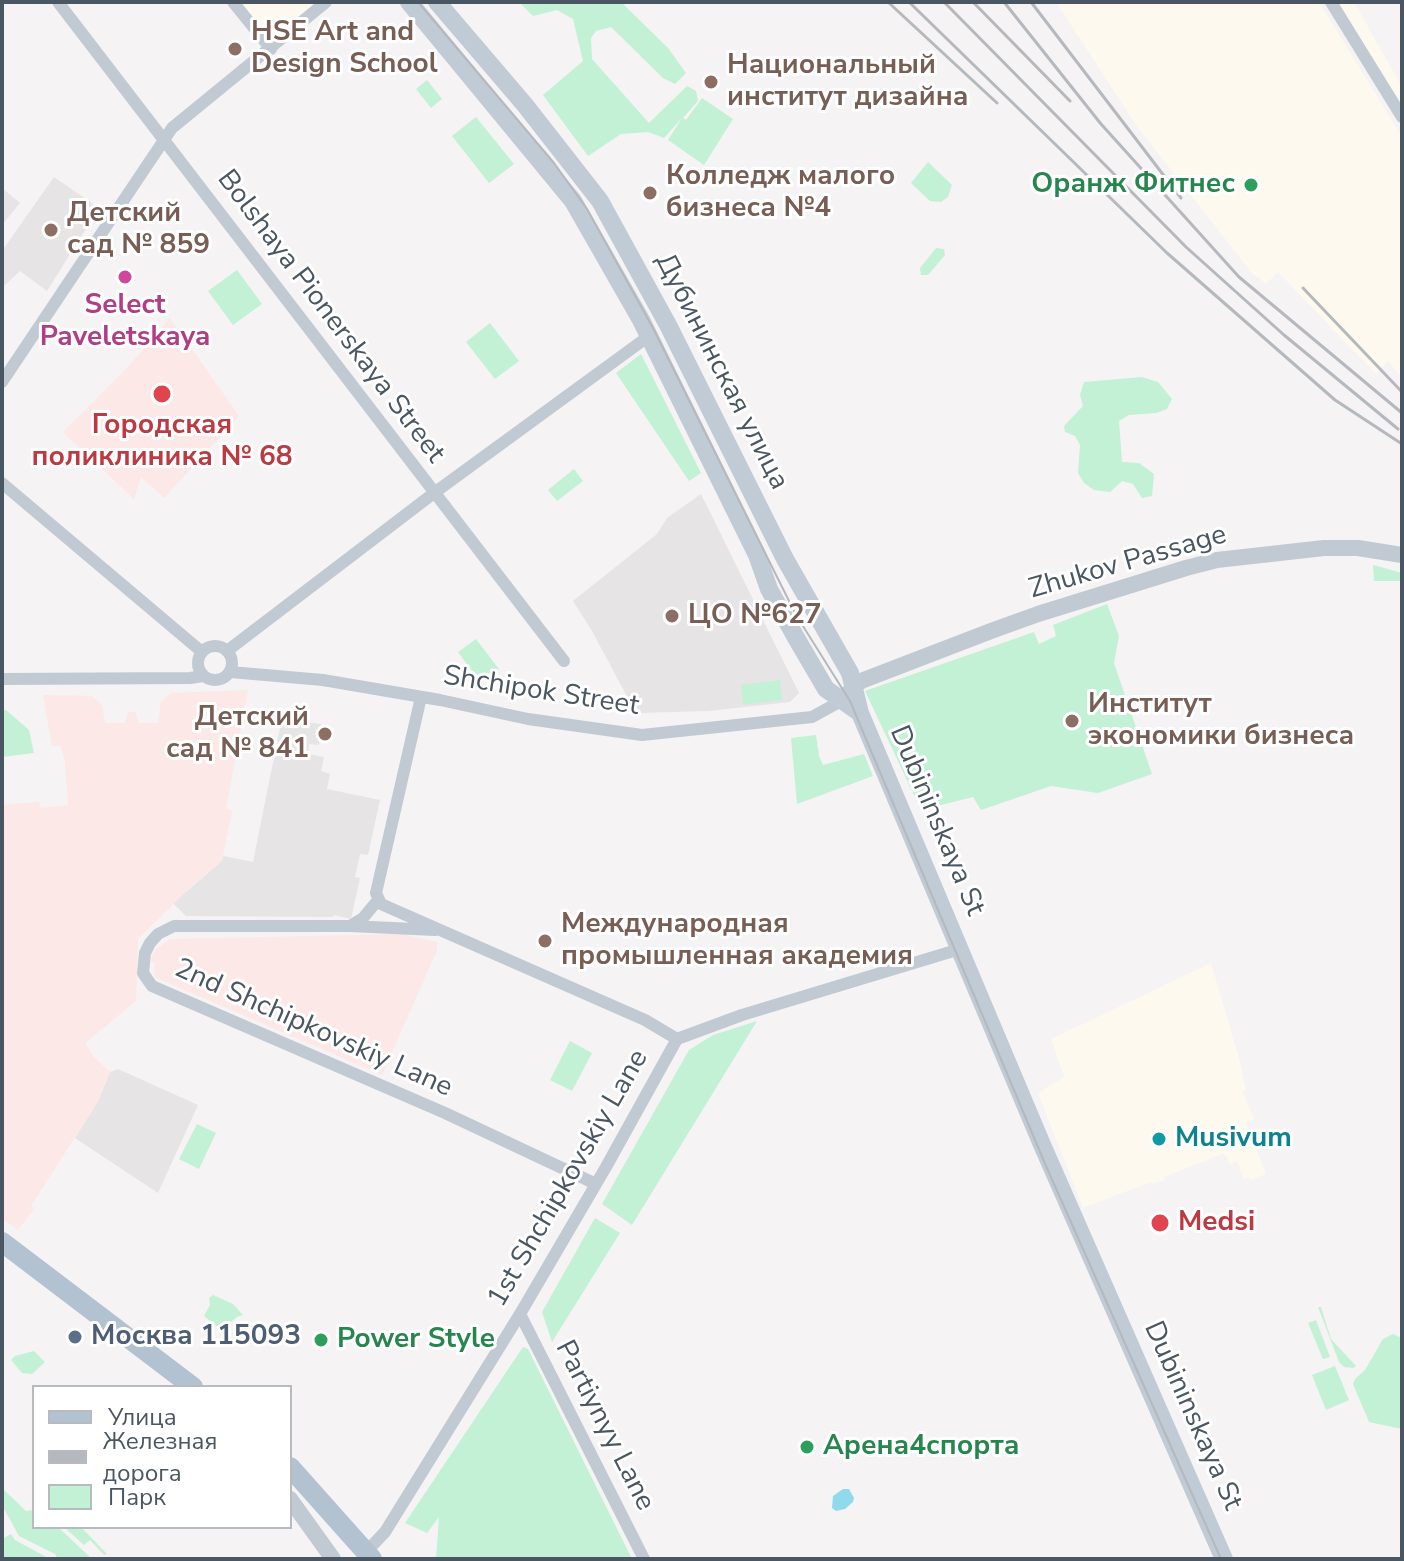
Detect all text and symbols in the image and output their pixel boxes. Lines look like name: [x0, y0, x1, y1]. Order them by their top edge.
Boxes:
place label: HSE Art and Design School: [251, 16, 438, 82]
marker: HSE Art and Design School: [226, 40, 244, 58]
place label: Национальный институт дизайна: [727, 49, 968, 115]
marker: Национальный институт дизайна: [702, 73, 720, 91]
place label: Колледж малого бизнеса №4: [666, 160, 895, 226]
street label: Bolshaya Pionerskaya Street: [209, 164, 451, 470]
place label: Оранж Фитнес: [1031, 168, 1235, 202]
marker: Оранж Фитнес: [1242, 176, 1260, 194]
marker: Колледж малого бизнеса №4: [641, 184, 659, 202]
place label: Детский сад № 859: [67, 197, 210, 263]
marker: Детский сад № 859: [42, 221, 60, 239]
street label: Дубининская улица: [647, 248, 795, 496]
marker: Select Paveletskaya: [116, 268, 134, 286]
place label: Select Paveletskaya: [40, 289, 210, 355]
marker: Городская поликлиника № 68: [151, 383, 173, 405]
place label: Городская поликлиника № 68: [32, 409, 292, 475]
street label: Zhukov Passage: [1025, 519, 1231, 607]
place label: ЦО №627: [688, 599, 822, 633]
marker: ЦО №627: [663, 607, 681, 625]
street label: Shchipok Street: [441, 660, 641, 724]
place label: Институт экономики бизнеса: [1088, 688, 1354, 754]
place label: Детский сад № 841: [166, 701, 309, 767]
marker: Институт экономики бизнеса: [1063, 712, 1081, 730]
street label: Dubininskaya St: [881, 721, 991, 921]
marker: Детский сад № 841: [316, 725, 334, 743]
place label: Международная промышленная академия: [561, 908, 913, 974]
marker: Международная промышленная академия: [536, 932, 554, 950]
street label: 2nd Shchipkovskiy Lane: [169, 953, 457, 1105]
street label: 1st Shchipkovskiy Lane: [482, 1044, 656, 1314]
place label: Musivum: [1175, 1122, 1292, 1156]
marker: Musivum: [1150, 1130, 1168, 1148]
place label: Medsi: [1178, 1206, 1255, 1240]
marker: Medsi: [1149, 1212, 1171, 1234]
street label: Dubininskaya St: [1135, 1317, 1249, 1515]
place label: Москва 115093: [91, 1320, 301, 1354]
place label: Power Style: [337, 1323, 495, 1357]
marker: Москва 115093: [66, 1328, 84, 1346]
marker: Power Style: [312, 1331, 330, 1349]
street label: Partiynyy Lane: [547, 1335, 661, 1517]
legend: [32, 1385, 292, 1529]
text: Улица: [108, 1401, 177, 1433]
text: Железная дорога: [103, 1425, 217, 1489]
place label: Арена4спорта: [823, 1430, 1019, 1464]
marker: Арена4спорта: [798, 1438, 816, 1456]
text: Парк: [108, 1481, 166, 1513]

